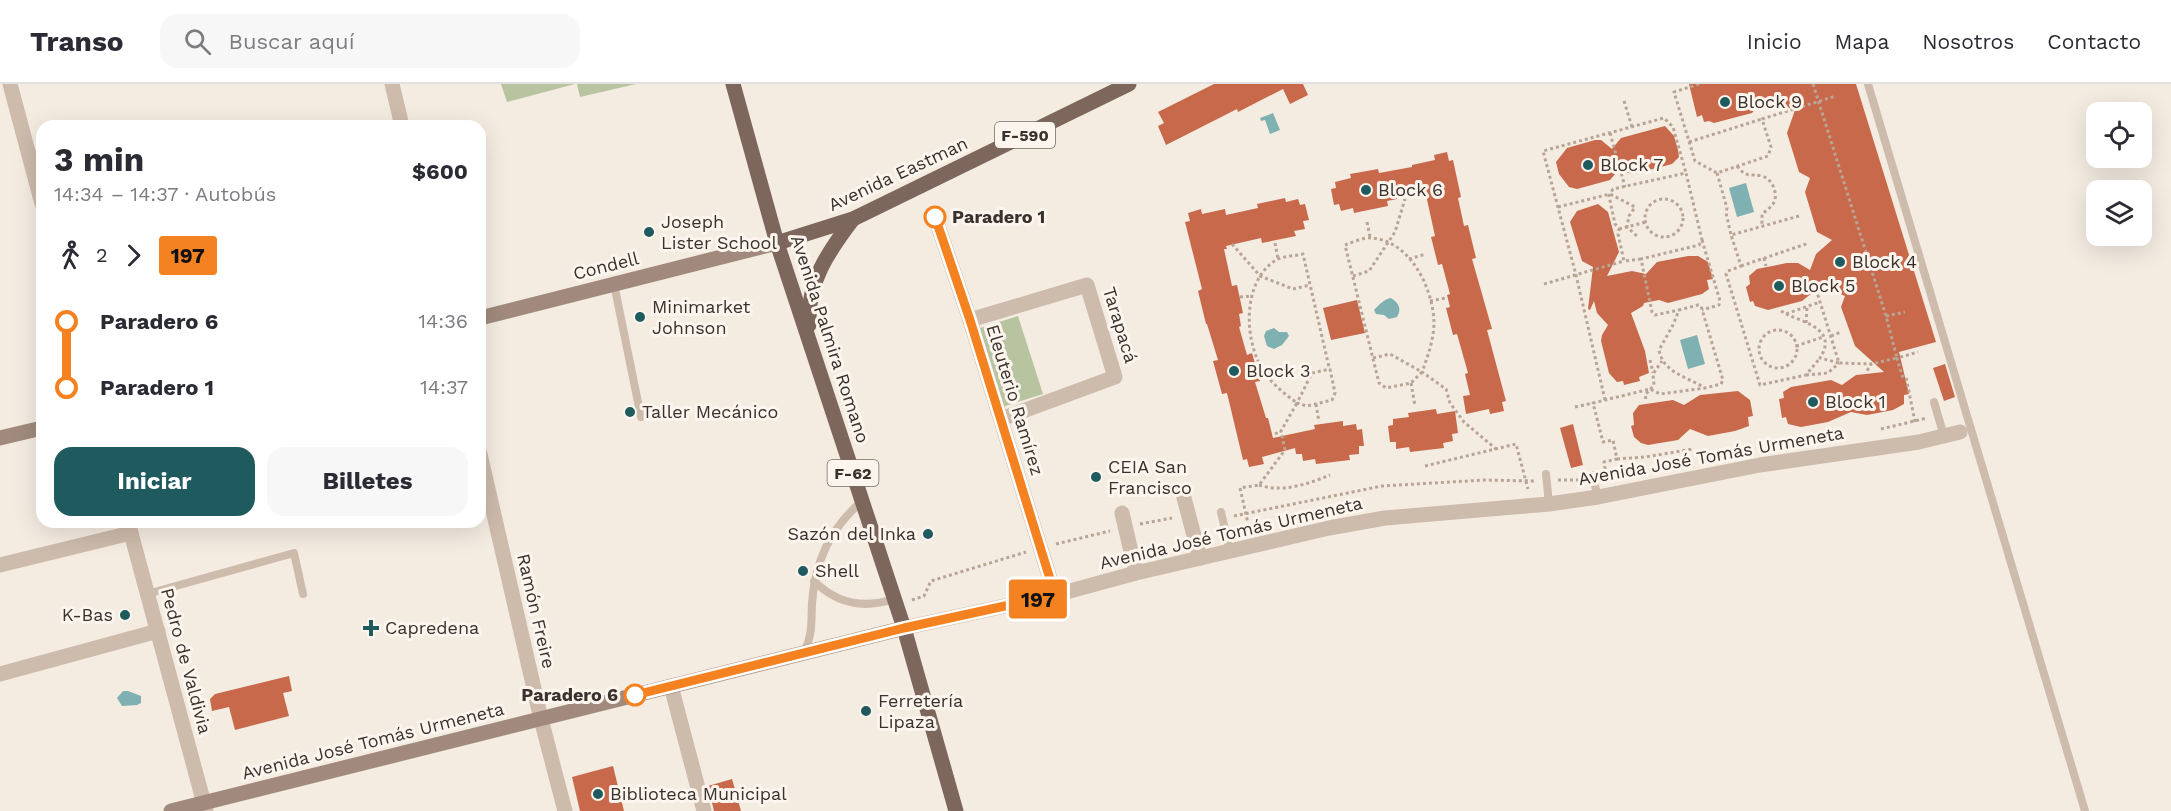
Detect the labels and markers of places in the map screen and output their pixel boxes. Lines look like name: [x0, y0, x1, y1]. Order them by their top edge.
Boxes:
place label: Block 9: [1737, 91, 1802, 112]
marker: Block 9: [1718, 95, 1732, 109]
place label: Block 7: [1600, 154, 1663, 175]
marker: Block 7: [1581, 158, 1595, 172]
place label: Block 6: [1378, 179, 1443, 200]
marker: Block 6: [1359, 183, 1373, 197]
marker: Paradero 1: [924, 206, 946, 228]
place label: Paradero 1: [952, 206, 1045, 227]
place label: Joseph Lister School: [661, 211, 777, 253]
marker: Joseph Lister School: [642, 225, 656, 239]
place label: Block 4: [1852, 251, 1917, 272]
marker: Block 4: [1833, 255, 1847, 269]
place label: Block 5: [1791, 275, 1856, 296]
marker: Block 5: [1772, 279, 1786, 293]
place label: Minimarket Johnson: [652, 296, 751, 338]
marker: Minimarket Johnson: [633, 310, 647, 324]
place label: Block 3: [1246, 360, 1311, 381]
marker: Block 3: [1227, 364, 1241, 378]
place label: Block 1: [1825, 391, 1886, 412]
marker: Block 1: [1806, 395, 1820, 409]
place label: Taller Mecánico: [642, 401, 778, 422]
marker: Taller Mecánico: [623, 405, 637, 419]
place label: CEIA San Francisco: [1108, 456, 1192, 498]
marker: CEIA San Francisco: [1089, 470, 1103, 484]
place label: Sazón del Inka: [788, 523, 916, 544]
marker: Sazón del Inka: [921, 527, 935, 541]
place label: Shell: [815, 560, 860, 581]
marker: Shell: [796, 564, 810, 578]
place label: K-Bas: [62, 604, 113, 625]
marker: K-Bas: [118, 608, 132, 622]
place label: Capredena: [385, 617, 479, 638]
marker: Capredena: [362, 619, 380, 637]
place label: Paradero 6: [521, 684, 618, 705]
marker: Paradero 6: [624, 684, 646, 706]
place label: Ferretería Lipaza: [878, 690, 963, 732]
marker: Ferretería Lipaza: [859, 704, 873, 718]
place label: Biblioteca Municipal: [610, 783, 787, 804]
marker: Biblioteca Municipal: [591, 787, 605, 801]

